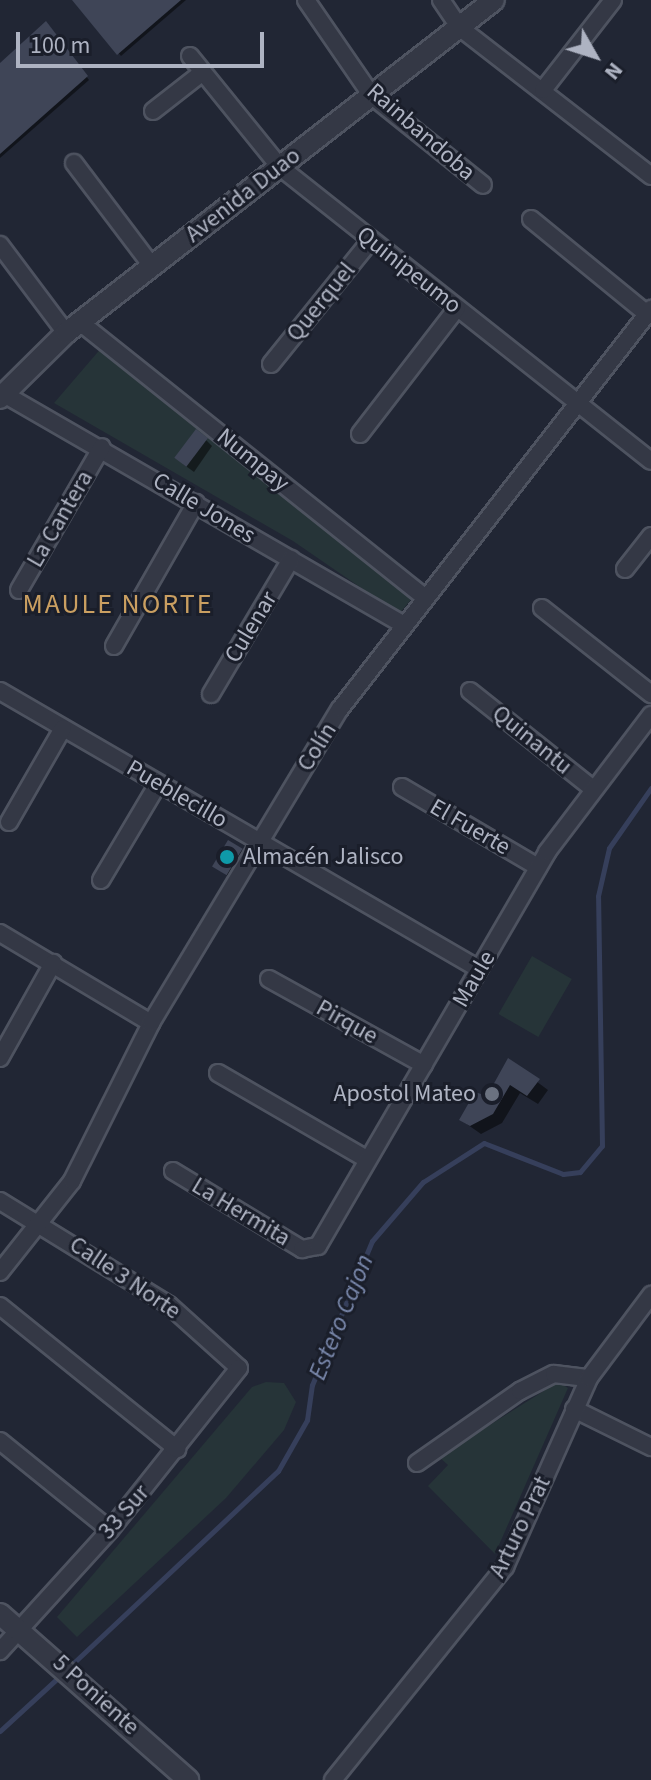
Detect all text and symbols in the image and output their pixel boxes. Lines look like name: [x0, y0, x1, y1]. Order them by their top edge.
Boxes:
scale bar: [20, 16, 268, 66]
north arrow: [555, 16, 635, 96]
text: 100 m: [30, 28, 90, 63]
text: N: [597, 55, 631, 87]
street label: Rainbandoba: [361, 77, 481, 187]
street label: Avenida Duao: [180, 141, 306, 249]
street label: Quinipeumo: [351, 220, 467, 320]
street label: Querquel: [280, 257, 362, 347]
street label: Numpay: [211, 422, 295, 498]
street label: La Cantera: [21, 465, 99, 573]
street label: Calle Jones: [148, 466, 260, 550]
street label: Culenar: [219, 586, 283, 668]
district label: MAULE NORTE: [22, 587, 214, 621]
street label: Quinantu: [486, 699, 578, 781]
street label: Colín: [291, 717, 343, 777]
street label: Pueblecillo: [121, 754, 233, 834]
street label: El Fuerte: [425, 793, 515, 861]
place label: Almacén Jalisco: [243, 843, 404, 871]
marker: Almacén Jalisco: [218, 848, 236, 866]
street label: Maule: [446, 946, 502, 1012]
street label: Pirque: [311, 993, 383, 1051]
place label: Apostol Mateo: [333, 1080, 476, 1108]
marker: Apostol Mateo: [483, 1085, 501, 1103]
street label: La Hermita: [186, 1171, 296, 1253]
street label: Calle 3 Norte: [64, 1230, 186, 1326]
water label: Estero Cajon: [302, 1250, 380, 1384]
street label: Arturo Prat: [483, 1471, 557, 1583]
street label: 33 Sur: [93, 1479, 155, 1545]
street label: 5 Poniente: [47, 1649, 145, 1741]

